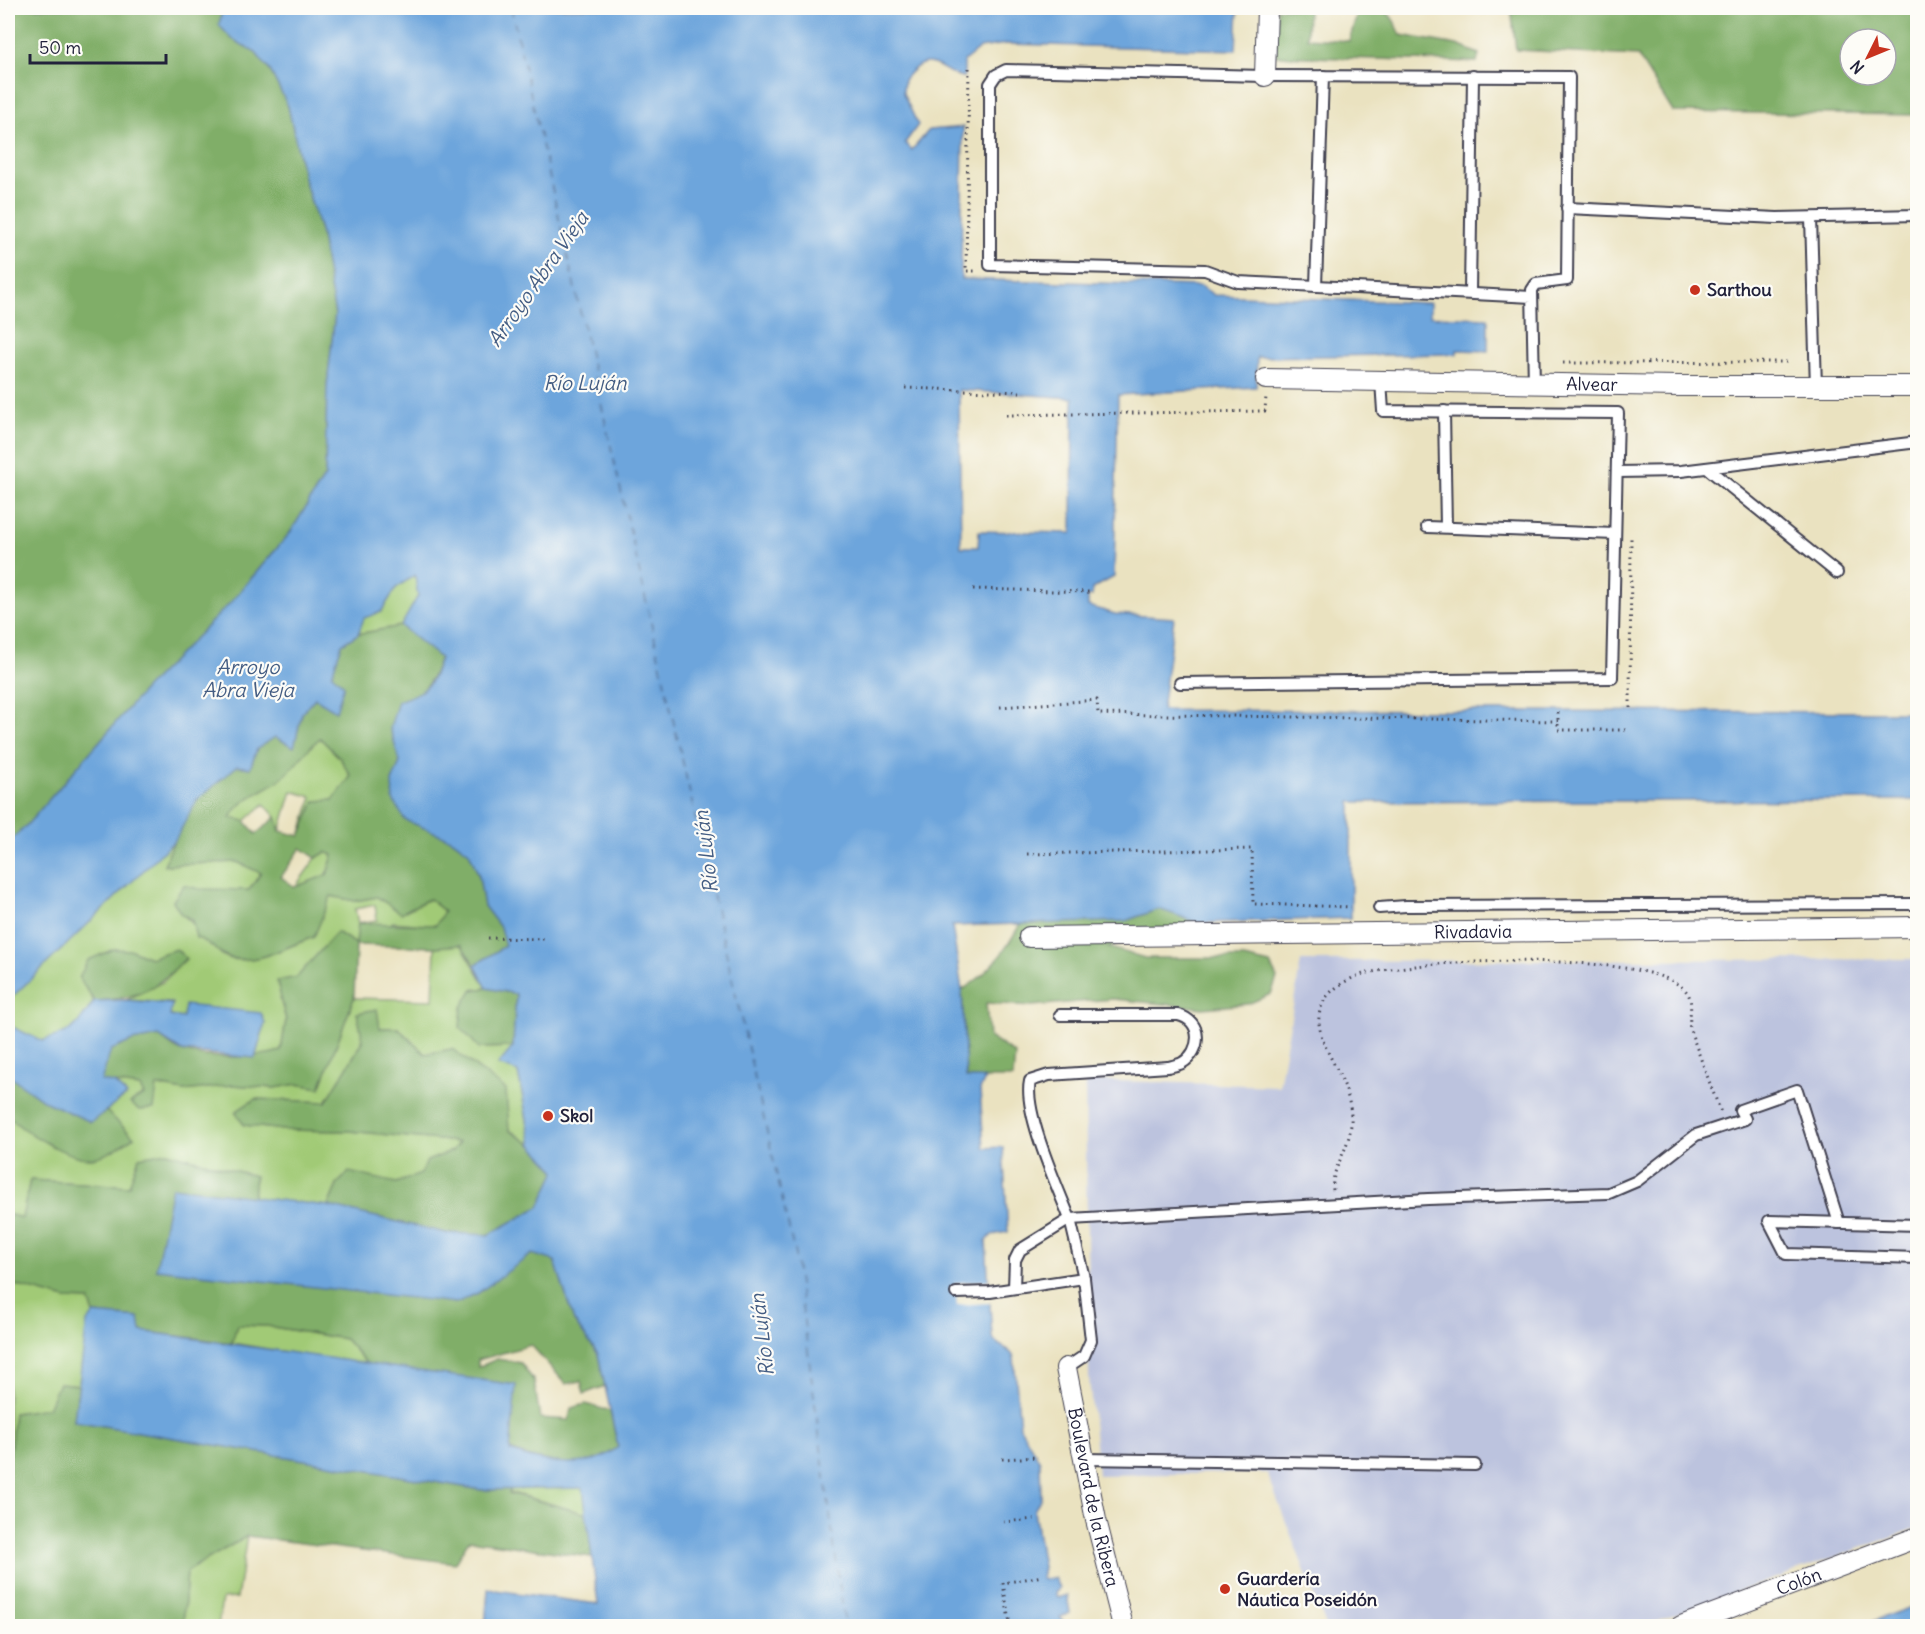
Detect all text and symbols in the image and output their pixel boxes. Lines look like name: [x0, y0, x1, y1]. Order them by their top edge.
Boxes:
scale bar: [30, 27, 166, 65]
north arrow: [1838, 27, 1898, 87]
text: 50 m: [39, 36, 81, 59]
text: N: [1846, 56, 1868, 78]
water label: Arroyo Abra Vieja: [482, 205, 594, 351]
place label: Sarthou: [1707, 278, 1772, 301]
marker: Sarthou: [1688, 283, 1702, 297]
water label: Río Luján: [544, 370, 627, 395]
street label: Alvear: [1566, 372, 1619, 396]
water label: Arroyo Abra Vieja: [202, 654, 295, 702]
water label: Río Luján: [688, 809, 723, 895]
street label: Rivadavia: [1434, 920, 1512, 943]
place label: Skol: [560, 1104, 593, 1127]
marker: Skol: [541, 1109, 555, 1123]
water label: Río Luján: [744, 1292, 779, 1378]
street label: Boulevard de la Ribera: [1063, 1405, 1125, 1589]
street label: Colón: [1773, 1562, 1825, 1600]
place label: Guardería Náutica Poseidón: [1237, 1567, 1378, 1611]
marker: Guardería Náutica Poseidón: [1218, 1582, 1232, 1596]

